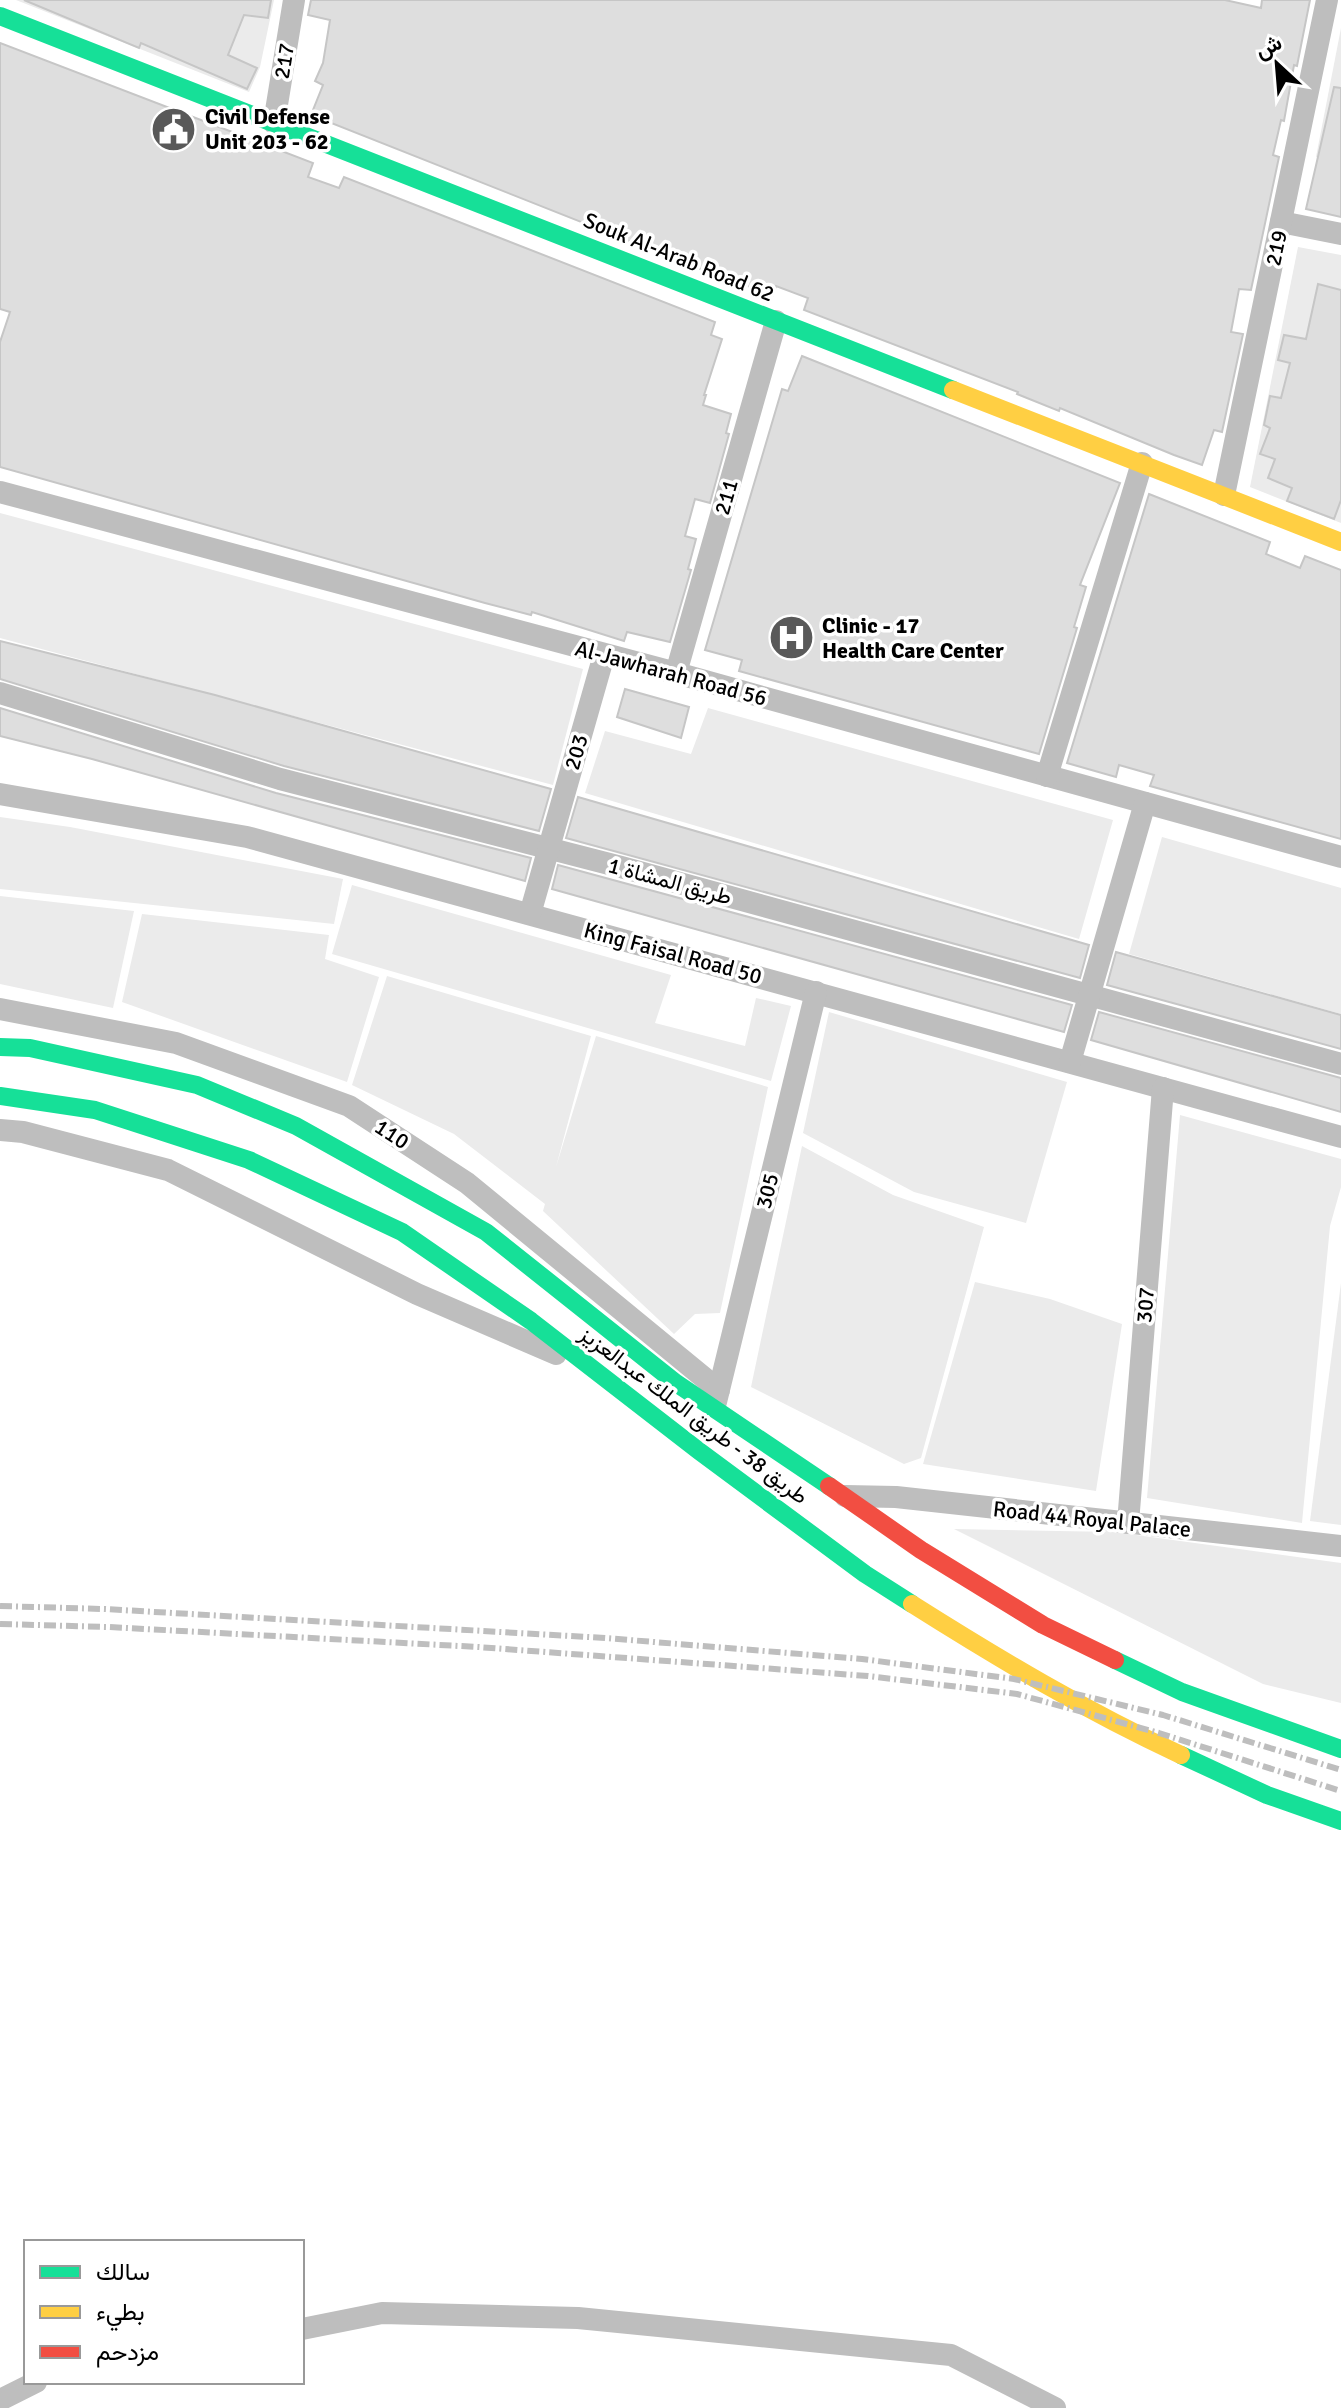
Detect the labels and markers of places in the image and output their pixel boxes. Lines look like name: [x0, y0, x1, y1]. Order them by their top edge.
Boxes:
place label: Civil Defense Unit 203 - 62: [205, 103, 330, 155]
public building icon: Civil Defense Unit 203 - 62: [150, 105, 198, 153]
place label: Clinic - 17 Health Care Center: [822, 612, 1004, 664]
hospital icon: Clinic - 17 Health Care Center: [767, 614, 815, 662]

